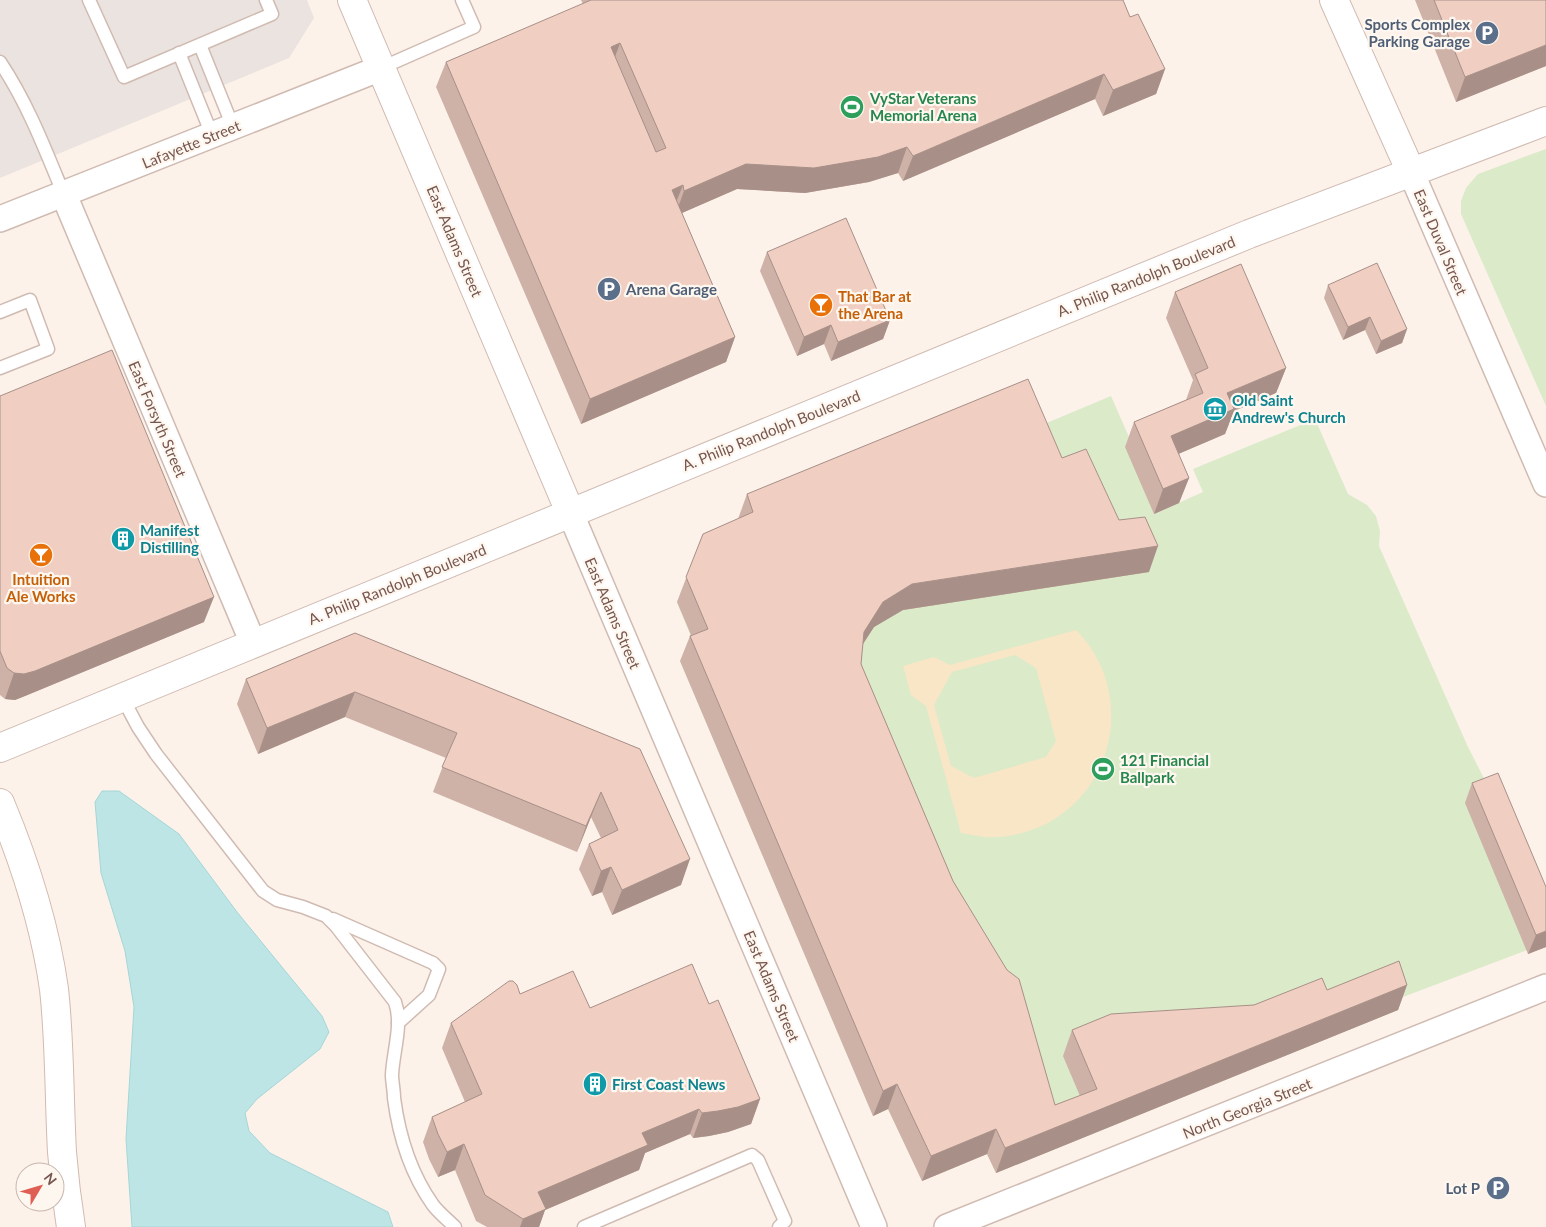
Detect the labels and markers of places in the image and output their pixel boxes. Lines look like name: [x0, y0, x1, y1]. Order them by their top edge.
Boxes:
place label: Sports Complex Parking Garage: [1364, 15, 1470, 50]
parking icon: Sports Complex Parking Garage: [1474, 20, 1500, 46]
place label: VyStar Veterans Memorial Arena: [869, 89, 977, 124]
sports icon: VyStar Veterans Memorial Arena: [839, 94, 865, 120]
parking icon: Arena Garage: [596, 276, 622, 302]
place label: Arena Garage: [625, 280, 717, 298]
place label: That Bar at the Arena: [838, 287, 912, 322]
bar icon: That Bar at the Arena: [808, 292, 834, 318]
place label: Old Saint Andrew's Church: [1231, 391, 1346, 426]
museum icon: Old Saint Andrew's Church: [1202, 396, 1228, 422]
place label: Manifest Distilling: [140, 521, 200, 556]
building icon: Manifest Distilling: [110, 526, 136, 552]
bar icon: Intuition Ale Works: [28, 542, 54, 568]
place label: Intuition Ale Works: [5, 570, 76, 605]
place label: 121 Financial Ballpark: [1120, 751, 1209, 786]
sports icon: 121 Financial Ballpark: [1090, 756, 1116, 782]
building icon: First Coast News: [582, 1071, 608, 1097]
place label: First Coast News: [612, 1075, 726, 1093]
parking icon: Lot P: [1485, 1175, 1511, 1201]
place label: Lot P: [1446, 1179, 1480, 1197]

